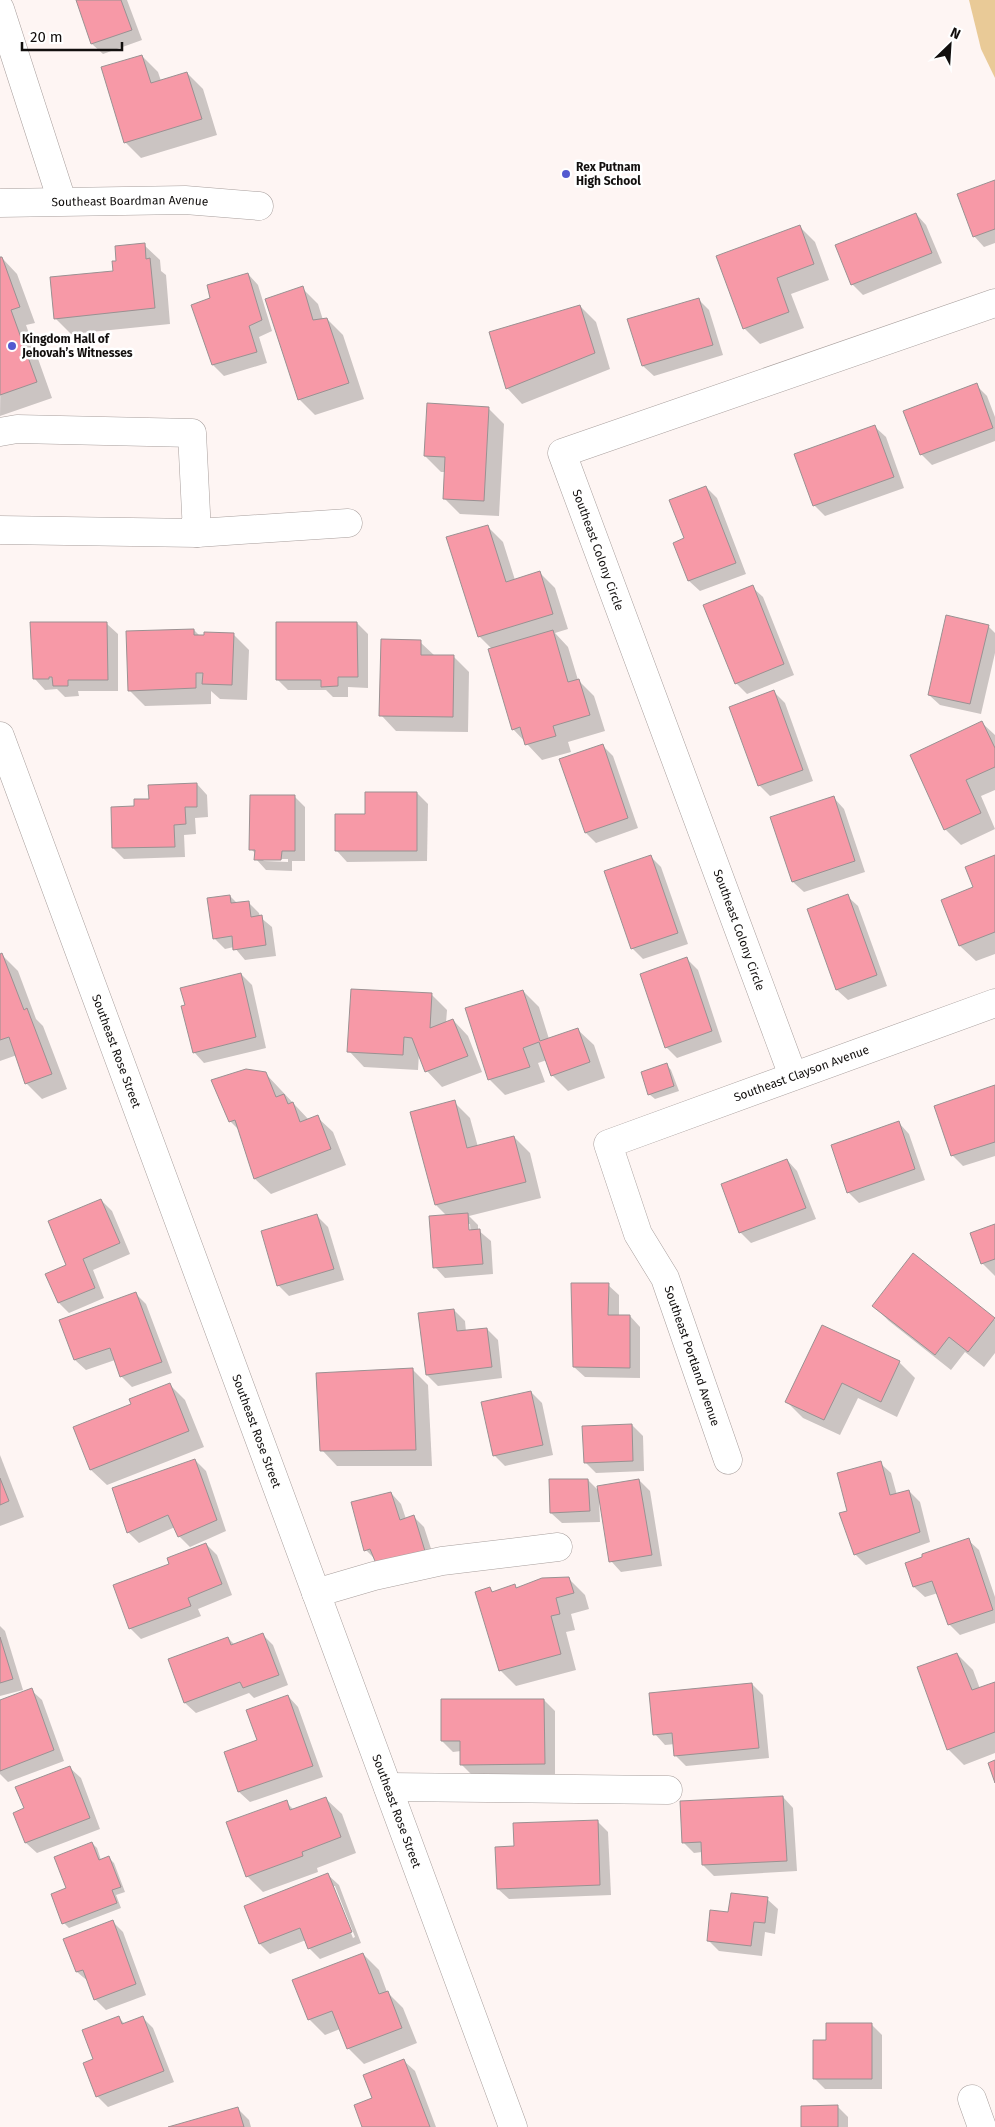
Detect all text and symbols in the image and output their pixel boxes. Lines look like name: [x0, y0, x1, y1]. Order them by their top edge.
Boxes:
scale bar: [22, 20, 122, 52]
north arrow: [925, 20, 975, 70]
text: N: [947, 24, 963, 43]
text: 20 m: [30, 28, 63, 46]
place label: Rex Putnam High School: [576, 160, 641, 188]
marker: Rex Putnam High School: [560, 168, 572, 180]
street label: Southeast Boardman Avenue: [51, 193, 209, 209]
place label: Kingdom Hall of Jehovah’s Witnesses: [21, 332, 133, 360]
marker: Kingdom Hall of Jehovah’s Witnesses: [6, 340, 18, 352]
street label: Southeast Colony Circle: [570, 487, 626, 613]
street label: Southeast Colony Circle: [711, 867, 767, 993]
street label: Southeast Rose Street: [89, 993, 144, 1111]
street label: Southeast Clayson Avenue: [732, 1042, 871, 1105]
street label: Southeast Portland Avenue: [661, 1284, 723, 1428]
street label: Southeast Rose Street: [229, 1373, 284, 1491]
street label: Southeast Rose Street: [369, 1753, 424, 1871]

